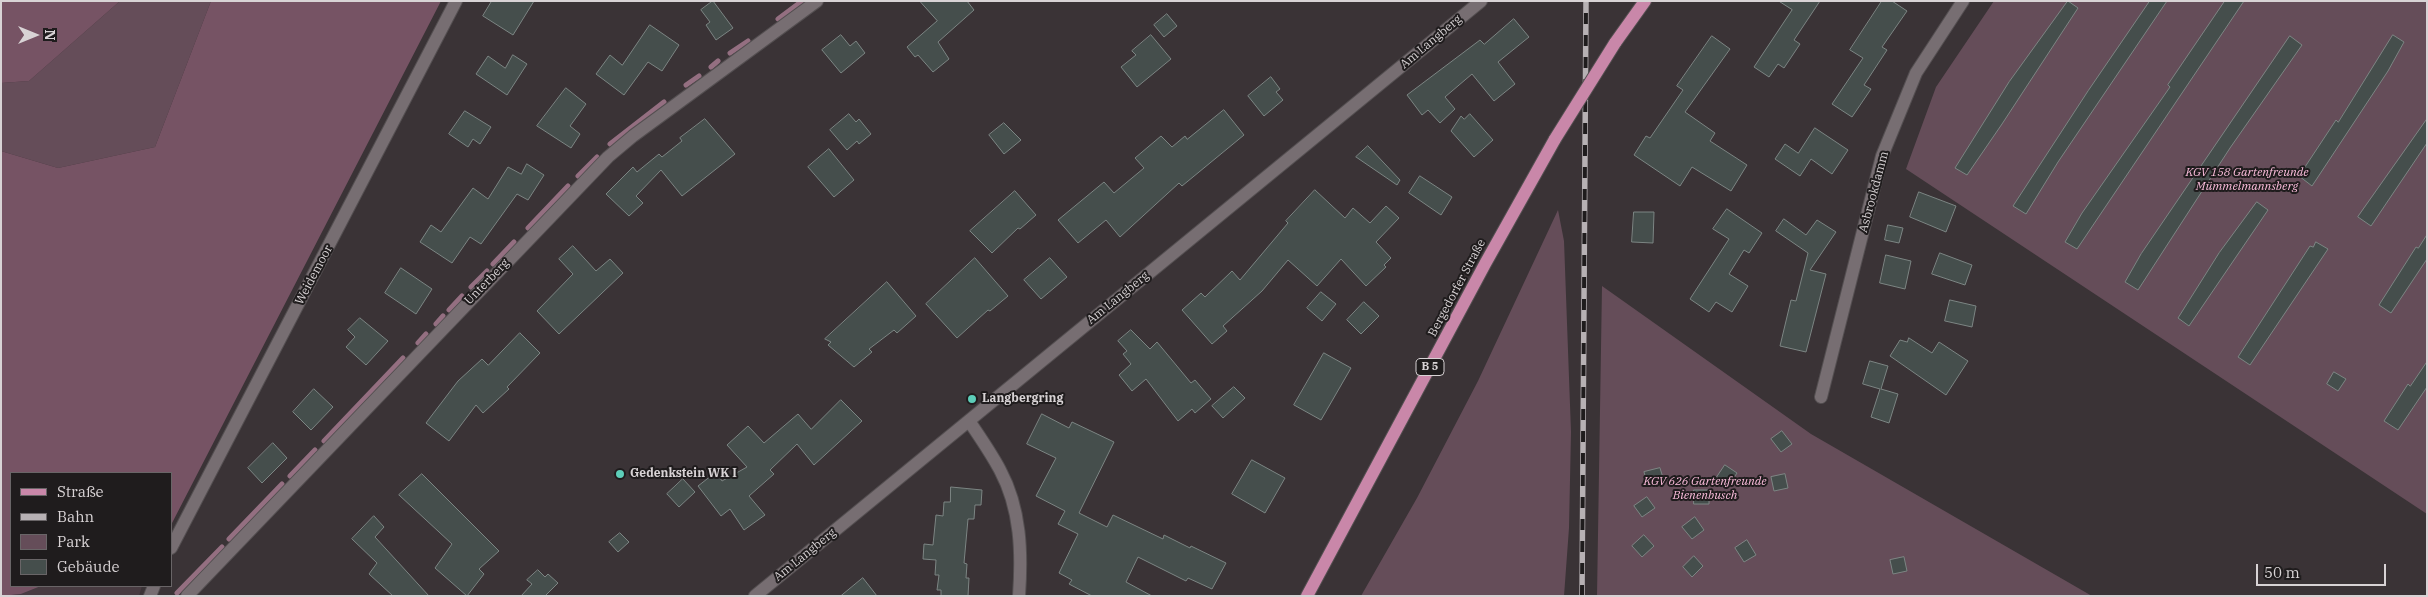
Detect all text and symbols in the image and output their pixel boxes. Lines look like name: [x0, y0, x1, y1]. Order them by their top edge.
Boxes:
north arrow: [10, 10, 60, 60]
street label: Am Langberg: [1397, 12, 1465, 72]
text: N: [41, 29, 59, 41]
street label: Asbrookdamm: [1856, 150, 1892, 234]
park label: KGV 158 Gartenfreunde Mümmelmannsberg: [2185, 166, 2309, 194]
street label: Bergedorfer Straße: [1425, 237, 1489, 339]
street label: Weidemoor: [292, 243, 336, 307]
street label: Unterberg: [462, 256, 512, 308]
street label: Am Langberg: [1084, 269, 1152, 327]
road number: B 5: [1416, 358, 1444, 376]
place label: Langbergring: [982, 392, 1063, 406]
marker: Langbergring: [966, 393, 978, 405]
place label: Gedenkstein WK I: [630, 467, 737, 481]
marker: Gedenkstein WK I: [614, 468, 626, 480]
legend: [10, 472, 172, 587]
park label: KGV 626 Gartenfreunde Bienenbusch: [1643, 475, 1767, 503]
text: Straße: [57, 482, 104, 501]
text: Bahn: [57, 507, 94, 526]
street label: Am Langberg: [771, 526, 839, 584]
text: Park: [57, 532, 90, 551]
scale bar: [2258, 554, 2388, 586]
text: Gebäude: [57, 557, 120, 576]
text: 50 m: [2264, 563, 2300, 582]

